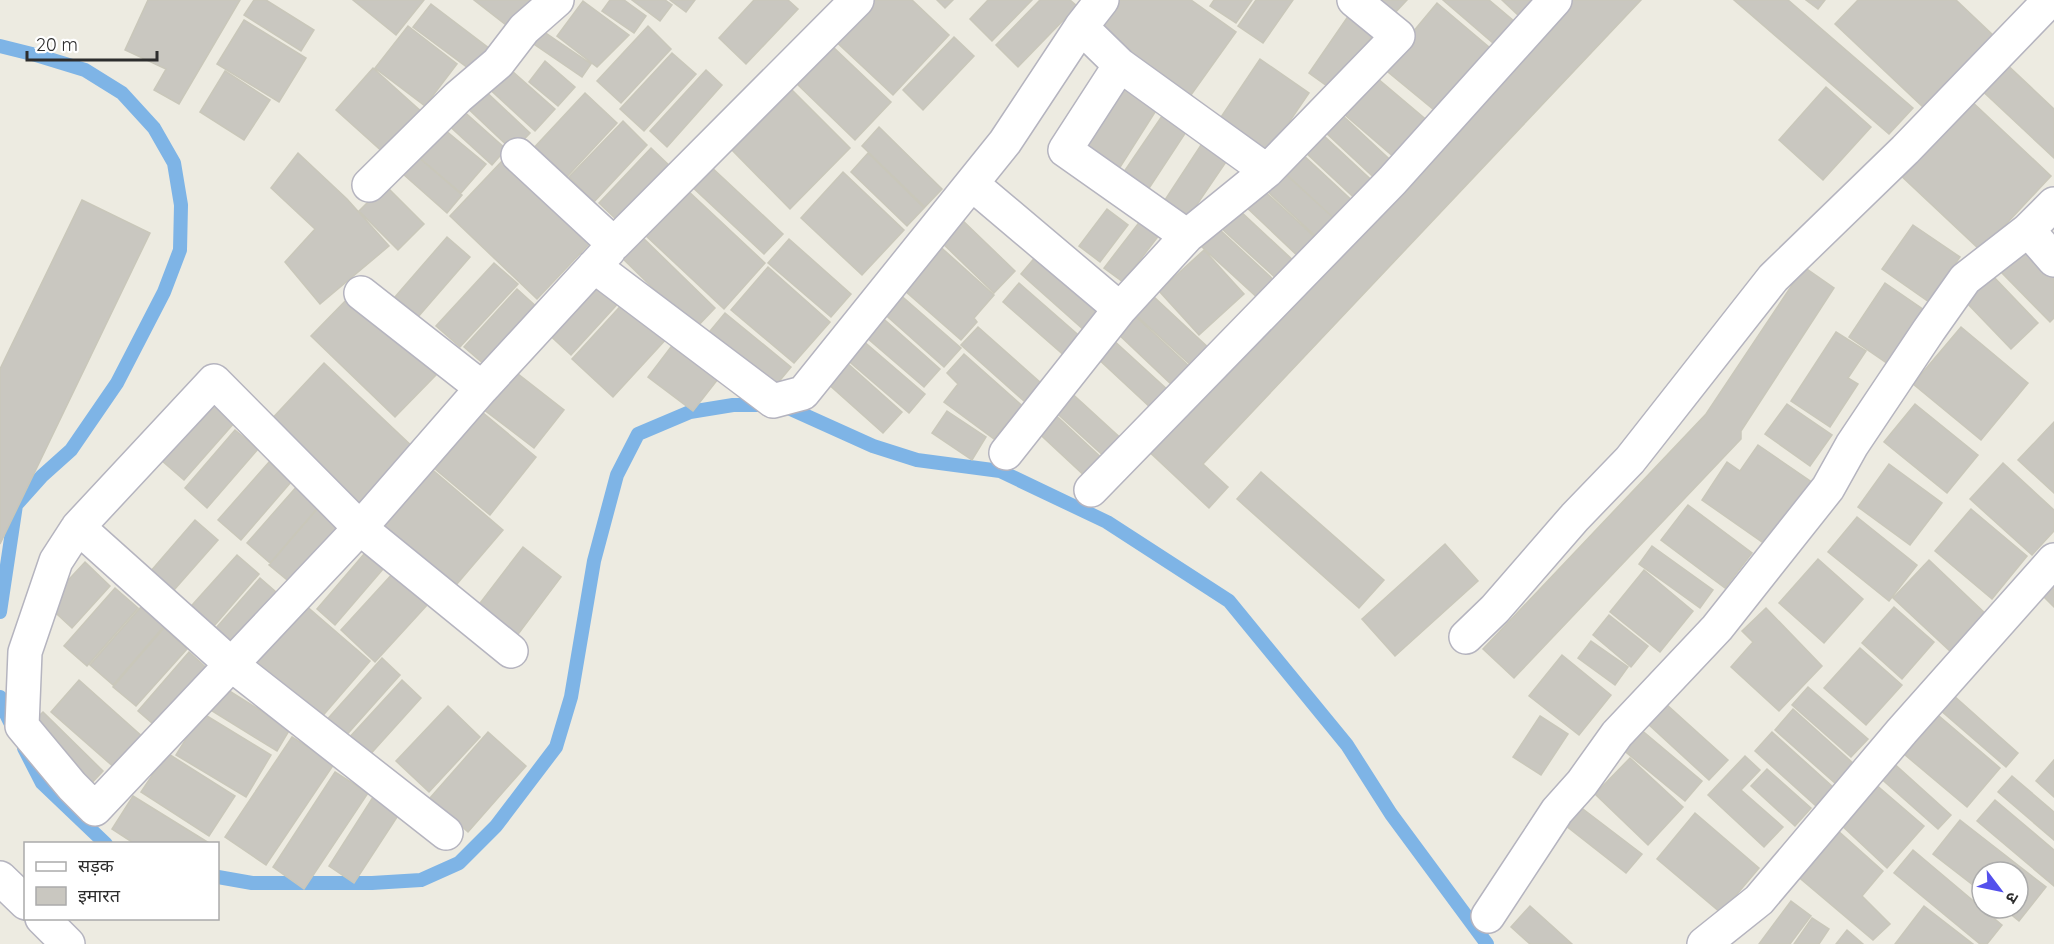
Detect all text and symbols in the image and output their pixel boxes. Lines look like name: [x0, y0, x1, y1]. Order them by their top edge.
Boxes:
scale bar: [27, 24, 158, 62]
text: 20 m: [36, 33, 78, 56]
legend: [24, 842, 219, 920]
text: सड़क: [78, 854, 115, 877]
north arrow: [1970, 860, 2030, 920]
text: इमारत: [78, 884, 121, 907]
text: उ: [2001, 889, 2024, 908]

